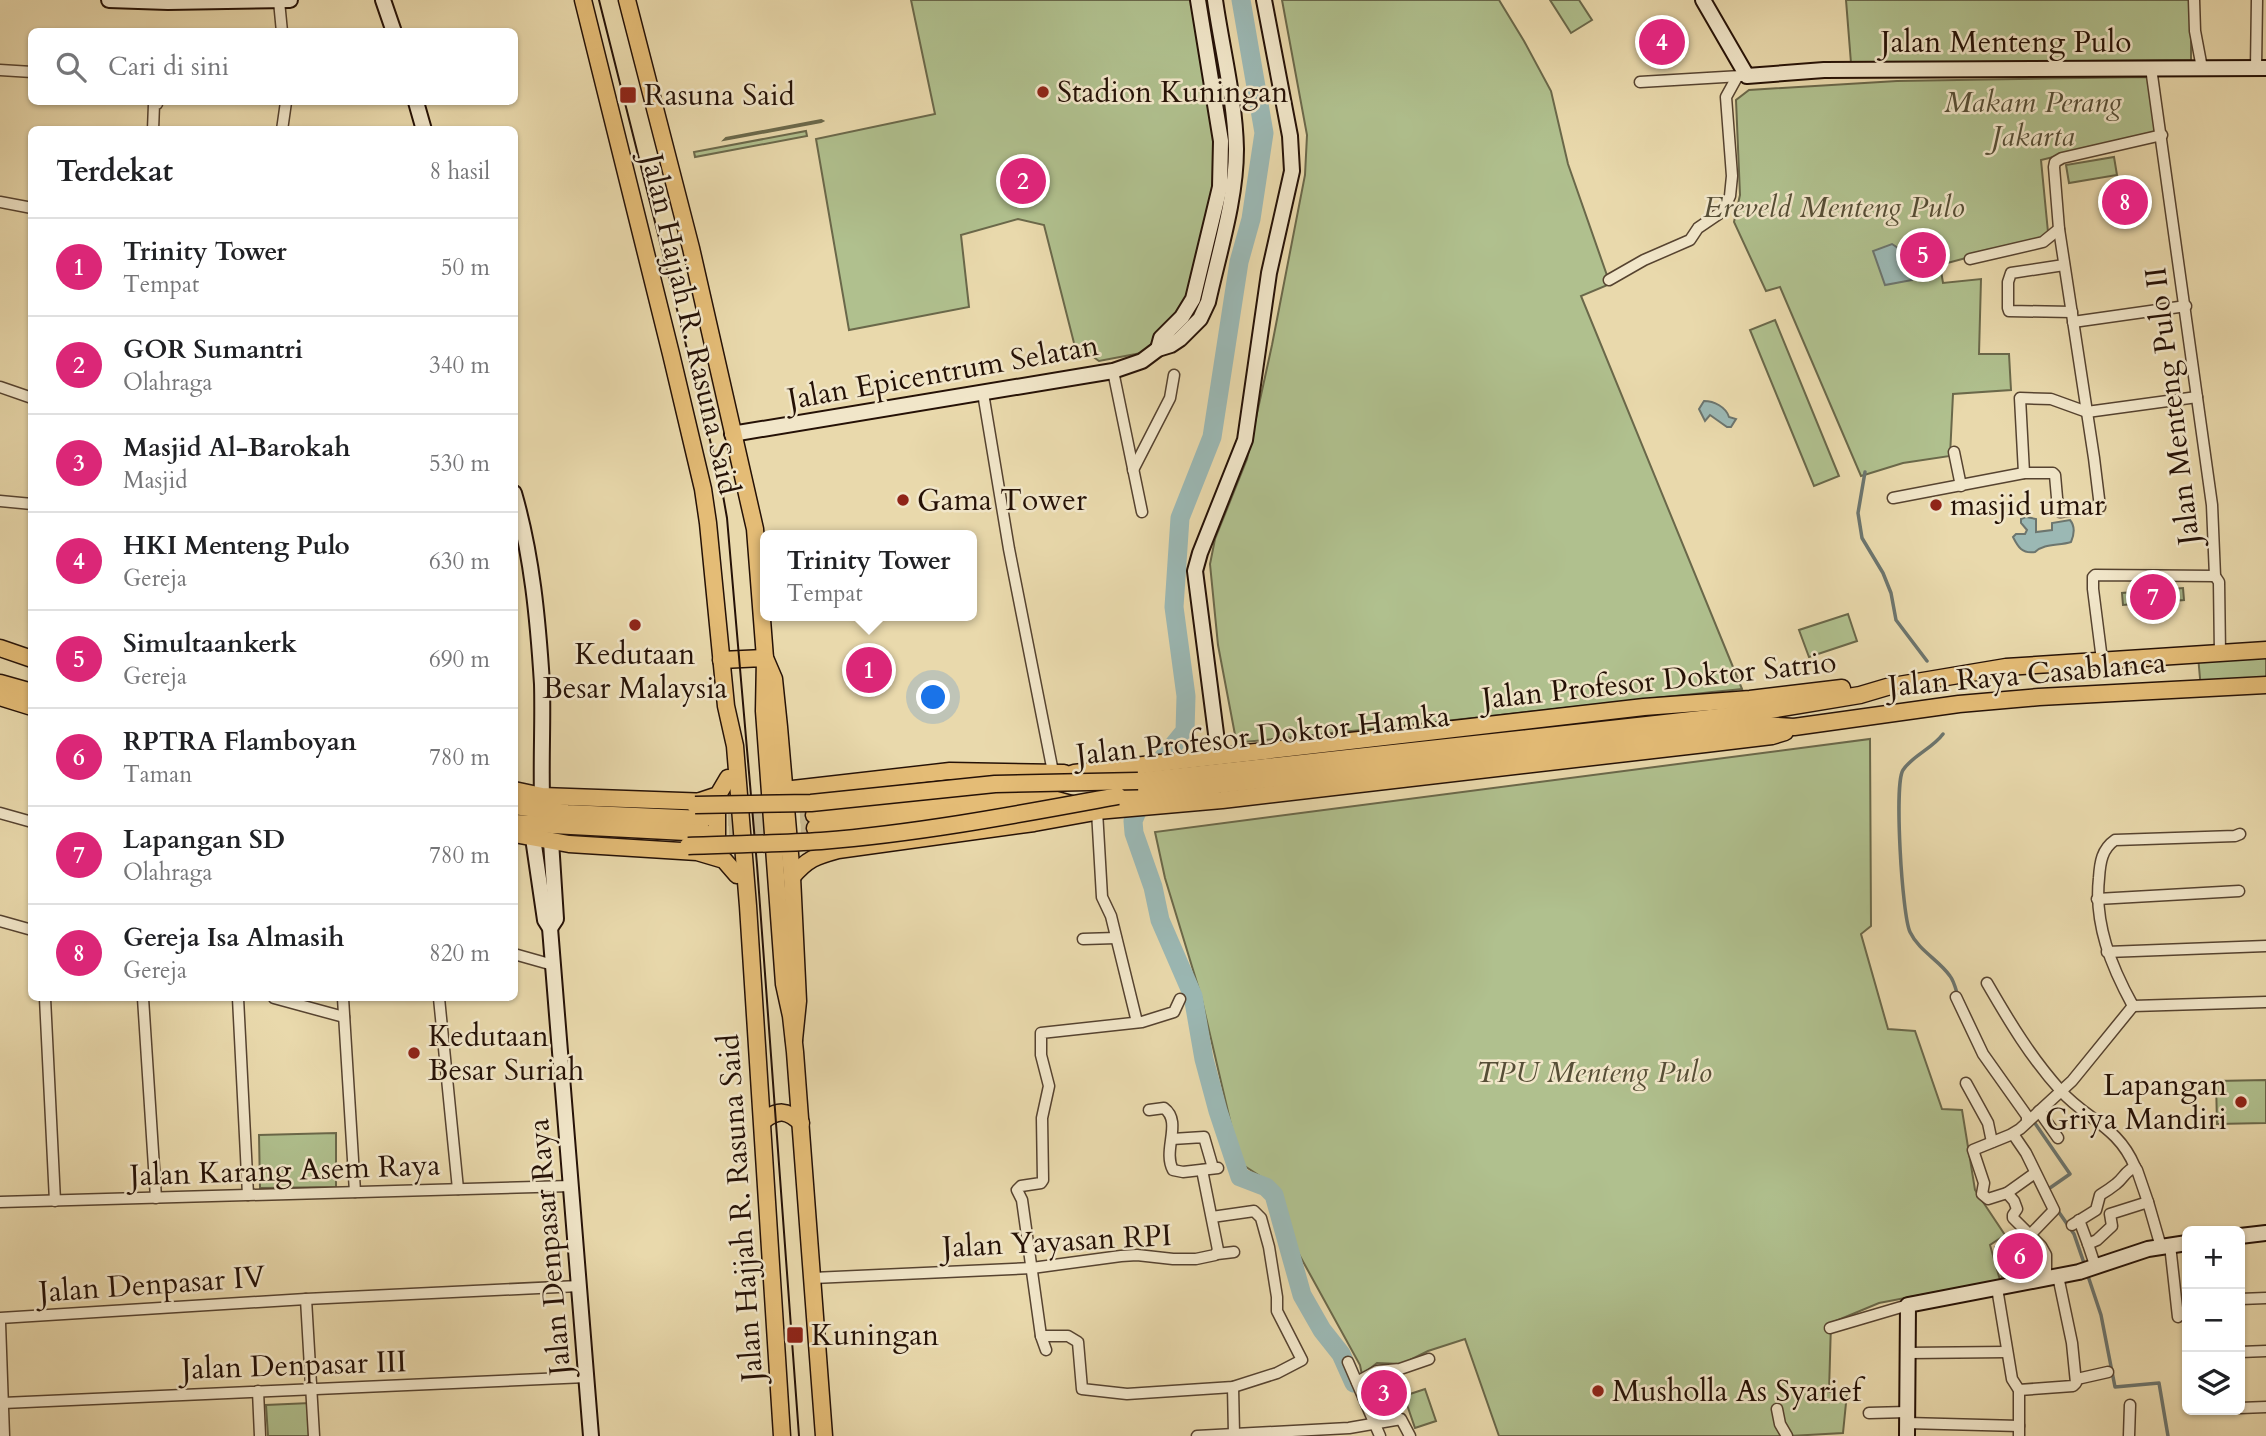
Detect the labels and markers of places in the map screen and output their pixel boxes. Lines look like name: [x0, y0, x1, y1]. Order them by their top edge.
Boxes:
pin: 4: [1639, 16, 1685, 68]
place label: Stadion Kuningan: [1057, 72, 1288, 113]
place label: Rasuna Said: [644, 75, 795, 116]
marker: Stadion Kuningan: [1035, 84, 1051, 100]
marker: Rasuna Said: [618, 85, 638, 105]
pin: 2: [1000, 155, 1046, 207]
pin: 8: [2102, 176, 2148, 228]
pin: 5: [1900, 229, 1946, 281]
place label: Gama Tower: [917, 480, 1087, 521]
place label: masjid umar: [1950, 485, 2105, 526]
marker: Gama Tower: [895, 492, 911, 508]
marker: masjid umar: [1928, 497, 1944, 513]
pin: 7: [2130, 571, 2176, 623]
marker: Kedutaan Besar Malaysia: [627, 617, 643, 633]
place label: Kedutaan Besar Malaysia: [542, 634, 728, 709]
pin: 1: [846, 644, 892, 696]
place label: Kedutaan Besar Suriah: [428, 1016, 585, 1091]
marker: Kedutaan Besar Suriah: [406, 1045, 422, 1061]
place label: Lapangan Griya Mandiri: [2045, 1065, 2227, 1140]
marker: Lapangan Griya Mandiri: [2233, 1094, 2249, 1110]
pin: 6: [1997, 1230, 2043, 1282]
place label: Kuningan: [811, 1315, 939, 1356]
marker: Kuningan: [785, 1325, 805, 1345]
pin: 3: [1361, 1367, 1407, 1419]
place label: Musholla As Syarief: [1612, 1371, 1866, 1412]
marker: Musholla As Syarief: [1590, 1383, 1606, 1399]

